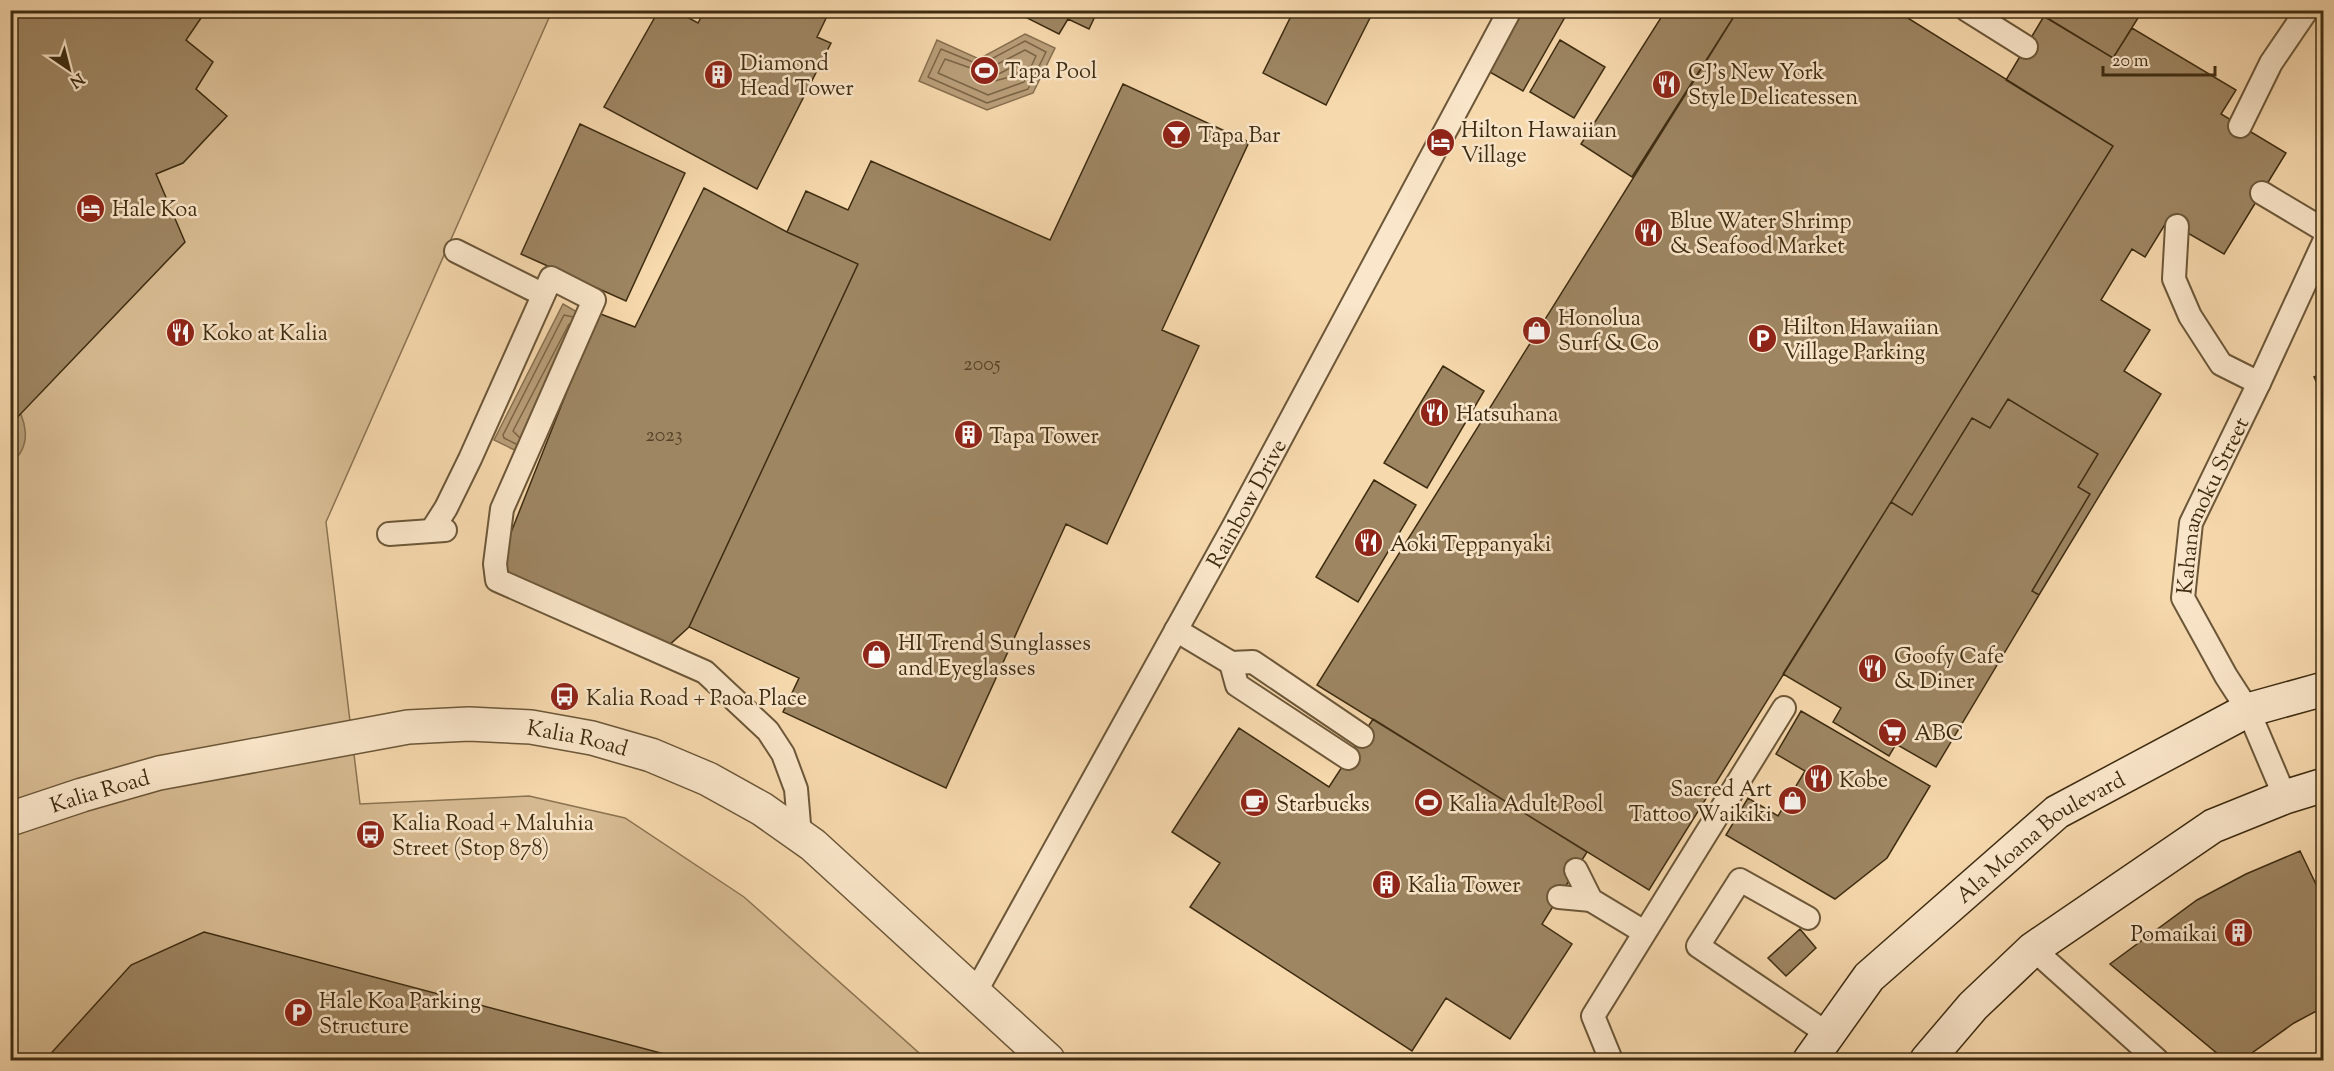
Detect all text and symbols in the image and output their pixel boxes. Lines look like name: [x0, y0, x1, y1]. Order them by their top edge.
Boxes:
north arrow: [39, 39, 99, 99]
scale bar: [2103, 39, 2216, 77]
place label: Diamond Head Tower: [740, 49, 854, 106]
text: 20 m: [2112, 49, 2149, 75]
sports icon: Tapa Pool: [968, 54, 1000, 86]
place label: Tapa Pool: [1005, 57, 1097, 89]
place label: CJ’s New York Style Delicatessen: [1688, 58, 1858, 115]
building icon: Diamond Head Tower: [703, 59, 735, 91]
text: N: [64, 66, 88, 92]
restaurant icon: CJ’s New York Style Delicatessen: [1651, 68, 1683, 100]
place label: Hilton Hawaiian Village: [1461, 116, 1617, 173]
bar icon: Tapa Bar: [1161, 118, 1193, 150]
place label: Tapa Bar: [1198, 121, 1280, 153]
hotel icon: Hilton Hawaiian Village: [1424, 126, 1456, 158]
hotel icon: Hale Koa: [75, 192, 107, 224]
place label: Hale Koa: [112, 195, 198, 227]
place label: Blue Water Shrimp & Seafood Market: [1670, 207, 1852, 264]
restaurant icon: Blue Water Shrimp & Seafood Market: [1633, 217, 1665, 249]
place label: Honolua Surf & Co: [1558, 304, 1659, 361]
place label: Hilton Hawaiian Village Parking: [1783, 313, 1939, 370]
shop icon: Honolua Surf & Co: [1521, 314, 1553, 346]
restaurant icon: Koko at Kalia: [165, 316, 197, 348]
place label: Koko at Kalia: [202, 319, 328, 351]
parking icon: Hilton Hawaiian Village Parking: [1746, 323, 1778, 355]
house number: 2005: [963, 351, 1001, 380]
restaurant icon: Hatsuhana: [1419, 397, 1451, 429]
place label: Hatsuhana: [1456, 400, 1558, 432]
street label: Kahanamoku Street: [2170, 412, 2259, 596]
building icon: Tapa Tower: [952, 419, 984, 451]
house number: 2023: [645, 422, 683, 451]
place label: Tapa Tower: [989, 422, 1099, 454]
street label: Rainbow Drive: [1201, 434, 1297, 575]
restaurant icon: Aoki Teppanyaki: [1353, 527, 1385, 559]
place label: Aoki Teppanyaki: [1390, 530, 1551, 562]
place label: HI Trend Sunglasses and Eyeglasses: [898, 629, 1091, 686]
shop icon: HI Trend Sunglasses and Eyeglasses: [861, 639, 893, 671]
place label: Goofy Cafe & Diner: [1894, 642, 2004, 699]
restaurant icon: Goofy Cafe & Diner: [1857, 652, 1889, 684]
bus stop icon: Kalia Road + Paoa Place: [549, 681, 581, 713]
place label: Kalia Road + Paoa Place: [586, 684, 807, 716]
street label: Kalia Road: [524, 714, 631, 767]
supermarket icon: ABC: [1877, 716, 1909, 748]
place label: ABC: [1914, 719, 1963, 751]
street label: Kalia Road: [46, 763, 154, 824]
restaurant icon: Kobe: [1802, 763, 1834, 795]
street label: Ala Moana Boulevard: [1950, 765, 2132, 912]
place label: Kobe: [1839, 766, 1888, 798]
place label: Sacred Art Tattoo Waikiki: [1629, 775, 1772, 832]
shop icon: Sacred Art Tattoo Waikiki: [1777, 785, 1809, 817]
cafe icon: Starbucks: [1239, 787, 1271, 819]
sports icon: Kalia Adult Pool: [1412, 787, 1444, 819]
place label: Starbucks: [1276, 790, 1370, 822]
place label: Kalia Adult Pool: [1449, 790, 1604, 822]
place label: Kalia Road + Maluhia Street (Stop 878): [392, 809, 594, 866]
bus stop icon: Kalia Road + Maluhia Street (Stop 878): [355, 819, 387, 851]
building icon: Kalia Tower: [1371, 868, 1403, 900]
place label: Kalia Tower: [1408, 871, 1521, 903]
building icon: Pomaikai: [2222, 917, 2254, 949]
place label: Pomaikai: [2131, 920, 2217, 952]
place label: Hale Koa Parking Structure: [319, 987, 481, 1044]
parking icon: Hale Koa Parking Structure: [282, 997, 314, 1029]

